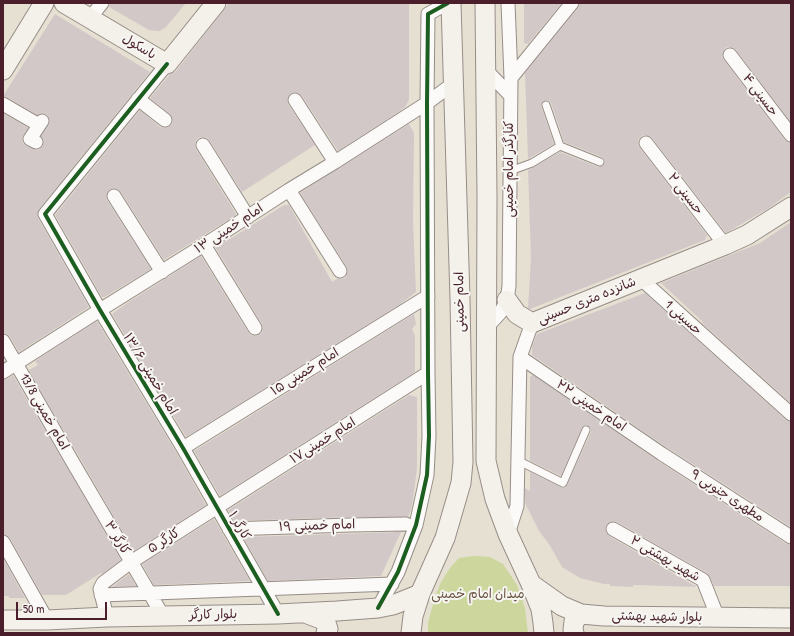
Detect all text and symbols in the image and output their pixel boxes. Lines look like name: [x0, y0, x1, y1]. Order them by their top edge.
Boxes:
street label: باسکول: [119, 31, 159, 63]
street label: حسینی ۴: [739, 71, 781, 119]
street label: کنارگذر امام خمینی: [502, 121, 518, 217]
street label: حسینی ۲: [664, 170, 706, 218]
street label: امام خمینی ۱۳: [192, 201, 266, 257]
street label: امام خمینی: [452, 272, 468, 332]
street label: شانزده متری حسینی: [535, 274, 639, 328]
street label: حسینی 1: [661, 297, 705, 339]
street label: امام خمینی ۱۳/۶: [120, 330, 180, 418]
street label: امام خمینی ۱۵: [268, 345, 342, 399]
street label: امام خمینی 13/8: [16, 371, 72, 453]
street label: امام خمینی ۲۲: [553, 377, 629, 435]
street label: امام خمینی۱۷: [287, 415, 359, 467]
street label: مطهری جنوبی ۹: [687, 467, 767, 525]
street label: کارگر ۱: [224, 509, 254, 543]
street label: امام خمینی ۱۹: [278, 517, 356, 535]
street label: کارگر ۳: [101, 518, 133, 558]
street label: کارگر ۵: [145, 525, 183, 557]
street label: شهید بهشتی ۲: [627, 533, 703, 585]
park label: میدان امام خمینی: [431, 587, 525, 603]
scale bar: [18, 594, 109, 620]
text: 50 m: [23, 600, 44, 617]
street label: بلوار کارگر: [189, 607, 237, 623]
street label: بلوار شهید بهشتی: [611, 608, 703, 626]

